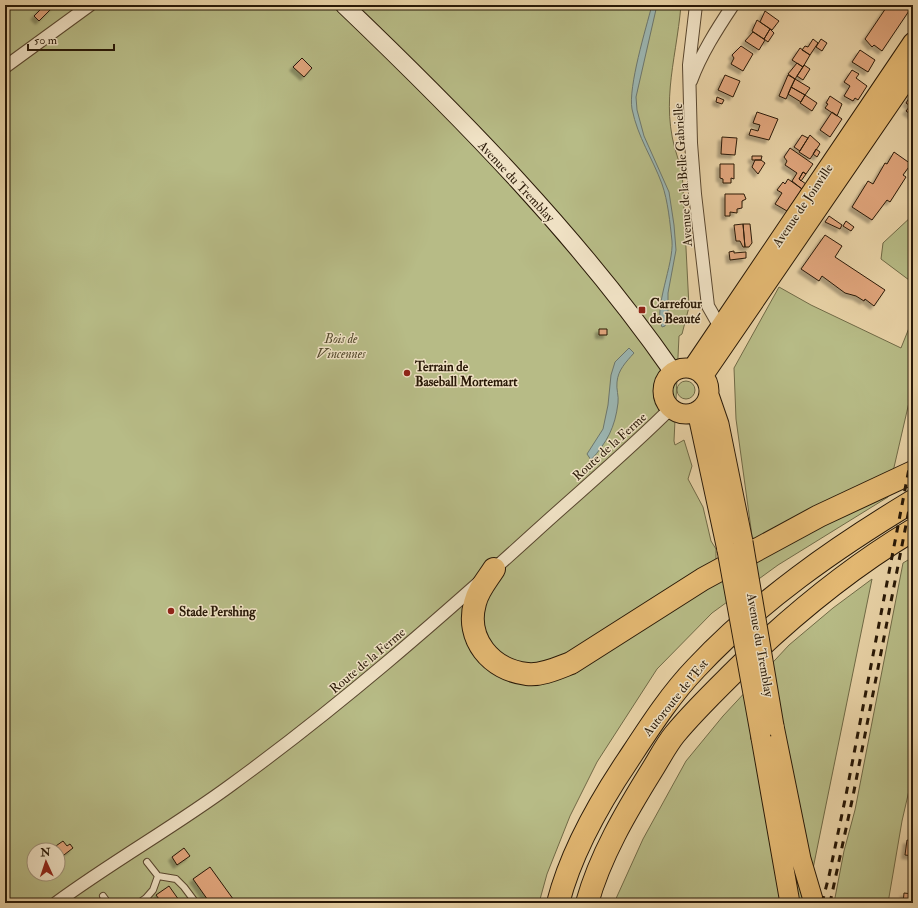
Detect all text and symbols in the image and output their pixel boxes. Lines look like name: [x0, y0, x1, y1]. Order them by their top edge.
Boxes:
scale bar: [28, 26, 114, 52]
text: 50 m: [34, 33, 58, 48]
street label: Avenue de la Belle Gabrielle: [670, 102, 696, 248]
street label: Avenue du Tremblay: [473, 137, 558, 227]
street label: Avenue de Joinville: [768, 160, 837, 251]
place label: Carrefour de Beauté: [650, 296, 703, 327]
marker: Carrefour de Beauté: [637, 305, 647, 315]
park label: Bois de Vincennes: [316, 331, 366, 362]
place label: Terrain de Baseball Mortemart: [414, 359, 518, 390]
marker: Terrain de Baseball Mortemart: [402, 368, 412, 378]
street label: Route de la Ferme: [569, 409, 650, 484]
street label: Avenue du Tremblay: [742, 591, 777, 699]
place label: Stade Pershing: [179, 604, 256, 621]
marker: Stade Pershing: [166, 606, 176, 616]
street label: Route de la Ferme: [326, 624, 409, 697]
street label: Autoroute de l’Est: [639, 656, 712, 740]
north arrow: [26, 842, 66, 882]
text: N: [39, 846, 52, 859]

